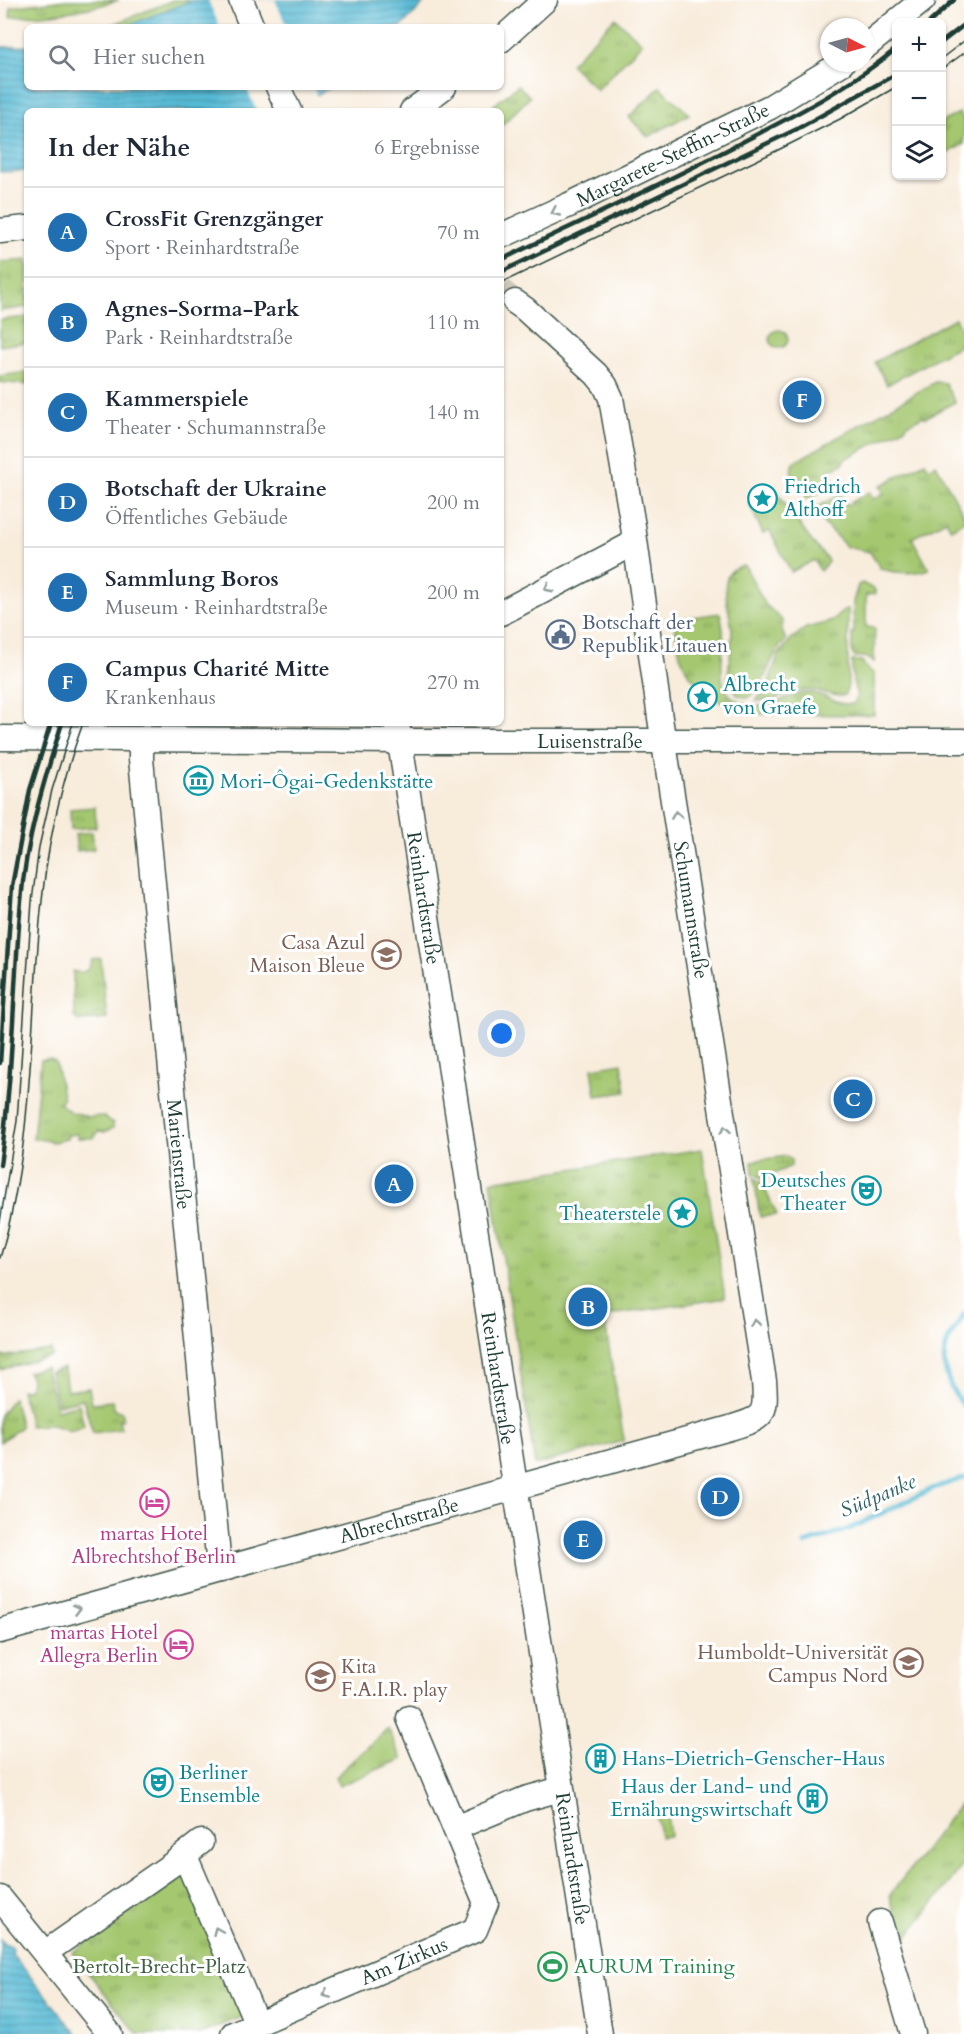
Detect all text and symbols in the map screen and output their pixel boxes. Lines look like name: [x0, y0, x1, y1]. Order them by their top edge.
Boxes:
north arrow: [820, 18, 874, 72]
map controls: [892, 18, 946, 180]
button: +: [892, 18, 946, 72]
search box: [24, 24, 504, 90]
icon: search: [45, 41, 78, 74]
text: Hier suchen: [93, 42, 206, 72]
button: −: [892, 72, 946, 126]
street label: Margarete-Steffin-Straße: [572, 96, 774, 213]
button: layers: [892, 126, 946, 180]
text: In der Nähe: [48, 130, 190, 165]
text: 6 Ergebnisse: [374, 134, 480, 161]
text: CrossFit Grenzgänger: [105, 204, 323, 234]
one-way arrow: [550, 204, 561, 216]
text: A: [60, 219, 75, 246]
text: 70 m: [437, 219, 480, 246]
text: Sport · Reinhardtstraße: [105, 234, 300, 261]
text: Agnes-Sorma-Park: [105, 294, 299, 324]
text: B: [60, 309, 75, 336]
text: 110 m: [427, 309, 480, 336]
text: Park · Reinhardtstraße: [105, 324, 293, 351]
pin: F: [782, 378, 822, 422]
text: Kammerspiele: [105, 384, 249, 414]
text: C: [60, 399, 75, 426]
text: 140 m: [427, 399, 480, 426]
text: Theater · Schumannstraße: [105, 414, 326, 441]
place label: Friedrich Althoff: [784, 473, 861, 523]
text: Botschaft der Ukraine: [105, 474, 327, 504]
place icon: Friedrich Althoff: [747, 482, 779, 514]
text: D: [59, 489, 76, 516]
text: 200 m: [427, 489, 480, 516]
text: Öffentliches Gebäude: [105, 504, 288, 531]
text: Sammlung Boros: [105, 564, 279, 594]
text: E: [61, 579, 74, 606]
text: 200 m: [427, 579, 480, 606]
one-way arrow: [544, 581, 555, 592]
text: Museum · Reinhardtstraße: [105, 594, 328, 621]
place label: Botschaft der Republik Litauen: [582, 609, 729, 659]
public building icon: Botschaft der Republik Litauen: [545, 618, 577, 650]
text: Campus Charité Mitte: [105, 654, 330, 684]
text: F: [62, 669, 73, 696]
text: 270 m: [427, 669, 480, 696]
place label: Albrecht von Graefe: [723, 671, 817, 721]
place icon: Albrecht von Graefe: [686, 680, 718, 712]
text: Krankenhaus: [105, 684, 216, 711]
street label: Luisenstraße: [537, 728, 643, 755]
museum icon: Mori-Ôgai-Gedenkstätte: [183, 765, 215, 797]
place label: Mori-Ôgai-Gedenkstätte: [220, 768, 433, 795]
one-way arrow: [670, 810, 682, 819]
street label: Reinhardtstraße: [401, 830, 448, 966]
street label: Schumannstraße: [667, 839, 715, 981]
place label: Casa Azul Maison Bleue: [250, 929, 365, 979]
school or university icon: Casa Azul Maison Bleue: [370, 938, 402, 970]
your location: [487, 1019, 516, 1048]
pin: C: [834, 1076, 872, 1122]
street label: Marienstraße: [160, 1098, 198, 1211]
one-way arrow: [720, 1126, 732, 1135]
pin: A: [374, 1162, 414, 1206]
place label: Deutsches Theater: [761, 1167, 847, 1217]
theatre icon: Deutsches Theater: [851, 1175, 883, 1207]
place icon: Theaterstele: [666, 1197, 698, 1229]
place label: Theaterstele: [559, 1200, 661, 1227]
pin: B: [568, 1284, 608, 1330]
street label: Reinhardtstraße: [475, 1310, 522, 1446]
one-way arrow: [749, 1318, 762, 1328]
water label: Südpanke: [835, 1467, 922, 1525]
pin: D: [700, 1474, 740, 1520]
hotel icon: martas Hotel Albrechtshof Berlin: [138, 1486, 170, 1518]
street label: Albrechtstraße: [336, 1491, 462, 1550]
pin: E: [564, 1518, 602, 1562]
place label: martas Hotel Albrechtshof Berlin: [72, 1520, 237, 1570]
one-way arrow: [71, 1604, 81, 1617]
place label: martas Hotel Allegra Berlin: [40, 1619, 159, 1669]
hotel icon: martas Hotel Allegra Berlin: [163, 1628, 195, 1660]
place label: Humboldt-Universität Campus Nord: [697, 1639, 889, 1689]
school or university icon: Humboldt-Universität Campus Nord: [893, 1647, 925, 1679]
place label: Kita F.A.I.R. play: [341, 1653, 448, 1703]
school or university icon: Kita F.A.I.R. play: [304, 1661, 336, 1693]
building icon: Hans-Dietrich-Genscher-Haus: [585, 1742, 617, 1774]
place label: Hans-Dietrich-Genscher-Haus: [622, 1745, 885, 1772]
place label: Berliner Ensemble: [179, 1759, 260, 1809]
theatre icon: Berliner Ensemble: [142, 1767, 174, 1799]
place label: Haus der Land- und Ernährungswirtschaft: [611, 1773, 793, 1823]
building icon: Haus der Land- und Ernährungswirtschaft: [797, 1782, 829, 1814]
street label: Reinhardtstraße: [549, 1790, 596, 1927]
one-way arrow: [212, 1927, 224, 1938]
street label: Am Zirkus: [356, 1930, 452, 1991]
sports icon: AURUM Training: [537, 1950, 569, 1982]
park label: Bertolt-Brecht-Platz: [72, 1953, 246, 1980]
place label: AURUM Training: [574, 1953, 736, 1980]
one-way arrow: [321, 1987, 332, 1999]

